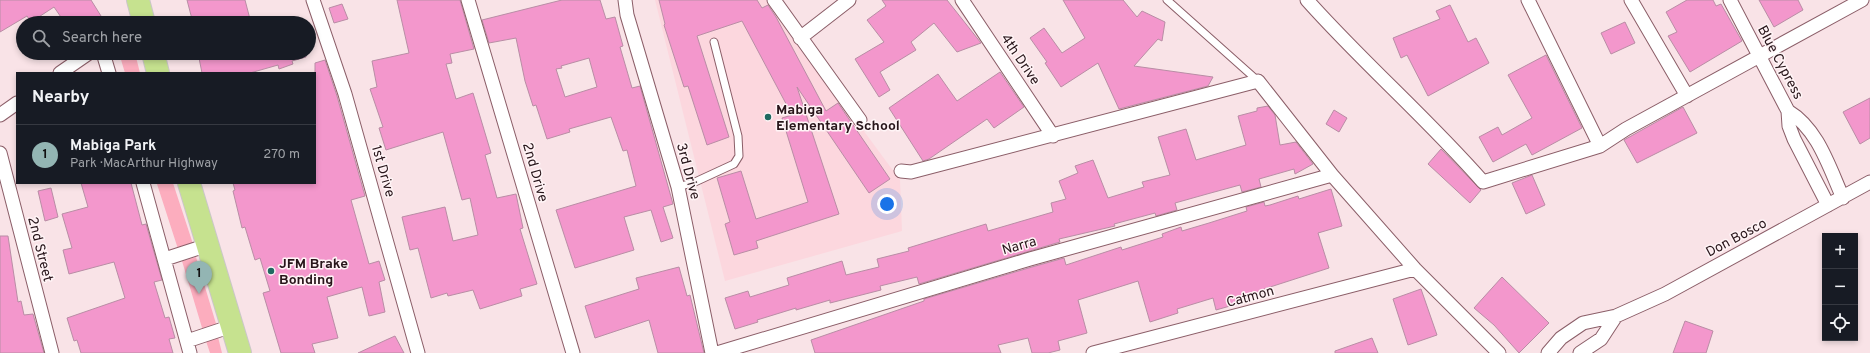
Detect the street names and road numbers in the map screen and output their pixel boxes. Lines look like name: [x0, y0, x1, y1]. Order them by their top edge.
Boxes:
street label: Blue Cypress: [1753, 23, 1806, 103]
street label: 4th Drive: [996, 31, 1043, 89]
street label: 2nd Drive: [518, 141, 551, 204]
street label: 3rd Drive: [672, 141, 703, 202]
street label: 1st Drive: [367, 144, 398, 199]
street label: 2nd Street: [23, 215, 56, 284]
street label: Don Bosco: [1703, 215, 1770, 261]
street label: Narra: [1000, 233, 1039, 259]
street label: Catmon: [1225, 283, 1276, 312]

